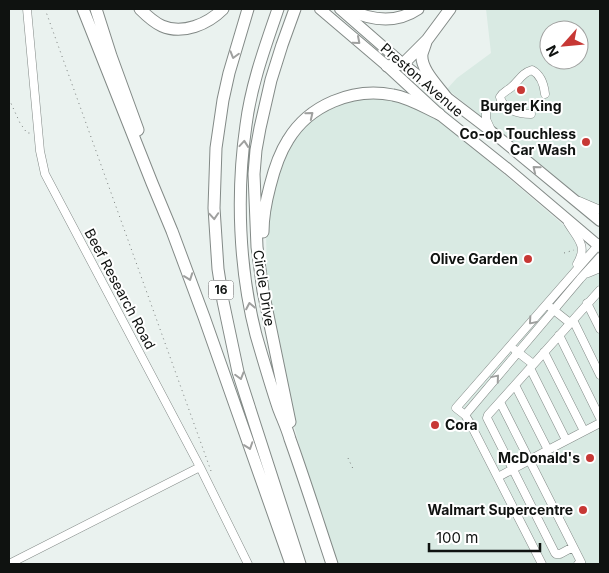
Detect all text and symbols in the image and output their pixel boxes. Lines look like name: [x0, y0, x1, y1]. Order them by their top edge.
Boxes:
north arrow: [539, 20, 589, 70]
one-way arrow: [351, 35, 360, 43]
street label: Preston Avenue: [378, 39, 467, 120]
text: N: [542, 43, 562, 60]
one-way arrow: [229, 51, 240, 60]
marker: Burger King: [515, 84, 527, 96]
place label: Burger King: [480, 97, 562, 114]
one-way arrow: [304, 113, 313, 121]
place label: Co-op Touchless Car Wash: [459, 125, 576, 158]
marker: Co-op Touchless Car Wash: [580, 136, 592, 148]
one-way arrow: [238, 140, 249, 148]
one-way arrow: [533, 165, 542, 174]
one-way arrow: [209, 212, 220, 220]
street label: Beef Research Road: [81, 226, 159, 352]
street label: Circle Drive: [250, 249, 279, 327]
place label: Olive Garden: [430, 250, 518, 267]
marker: Olive Garden: [522, 253, 534, 265]
one-way arrow: [183, 272, 193, 280]
road number: 16: [208, 280, 234, 300]
one-way arrow: [245, 302, 256, 310]
one-way arrow: [529, 315, 538, 324]
one-way arrow: [234, 372, 244, 380]
one-way arrow: [491, 374, 500, 383]
place label: Cora: [445, 416, 478, 433]
marker: Cora: [429, 419, 441, 431]
one-way arrow: [243, 441, 253, 450]
place label: McDonald's: [498, 449, 580, 466]
marker: McDonald's: [584, 452, 596, 464]
place label: Walmart Supercentre: [428, 501, 573, 518]
marker: Walmart Supercentre: [577, 504, 589, 516]
scale bar: [429, 520, 540, 552]
text: 100 m: [436, 528, 478, 547]

